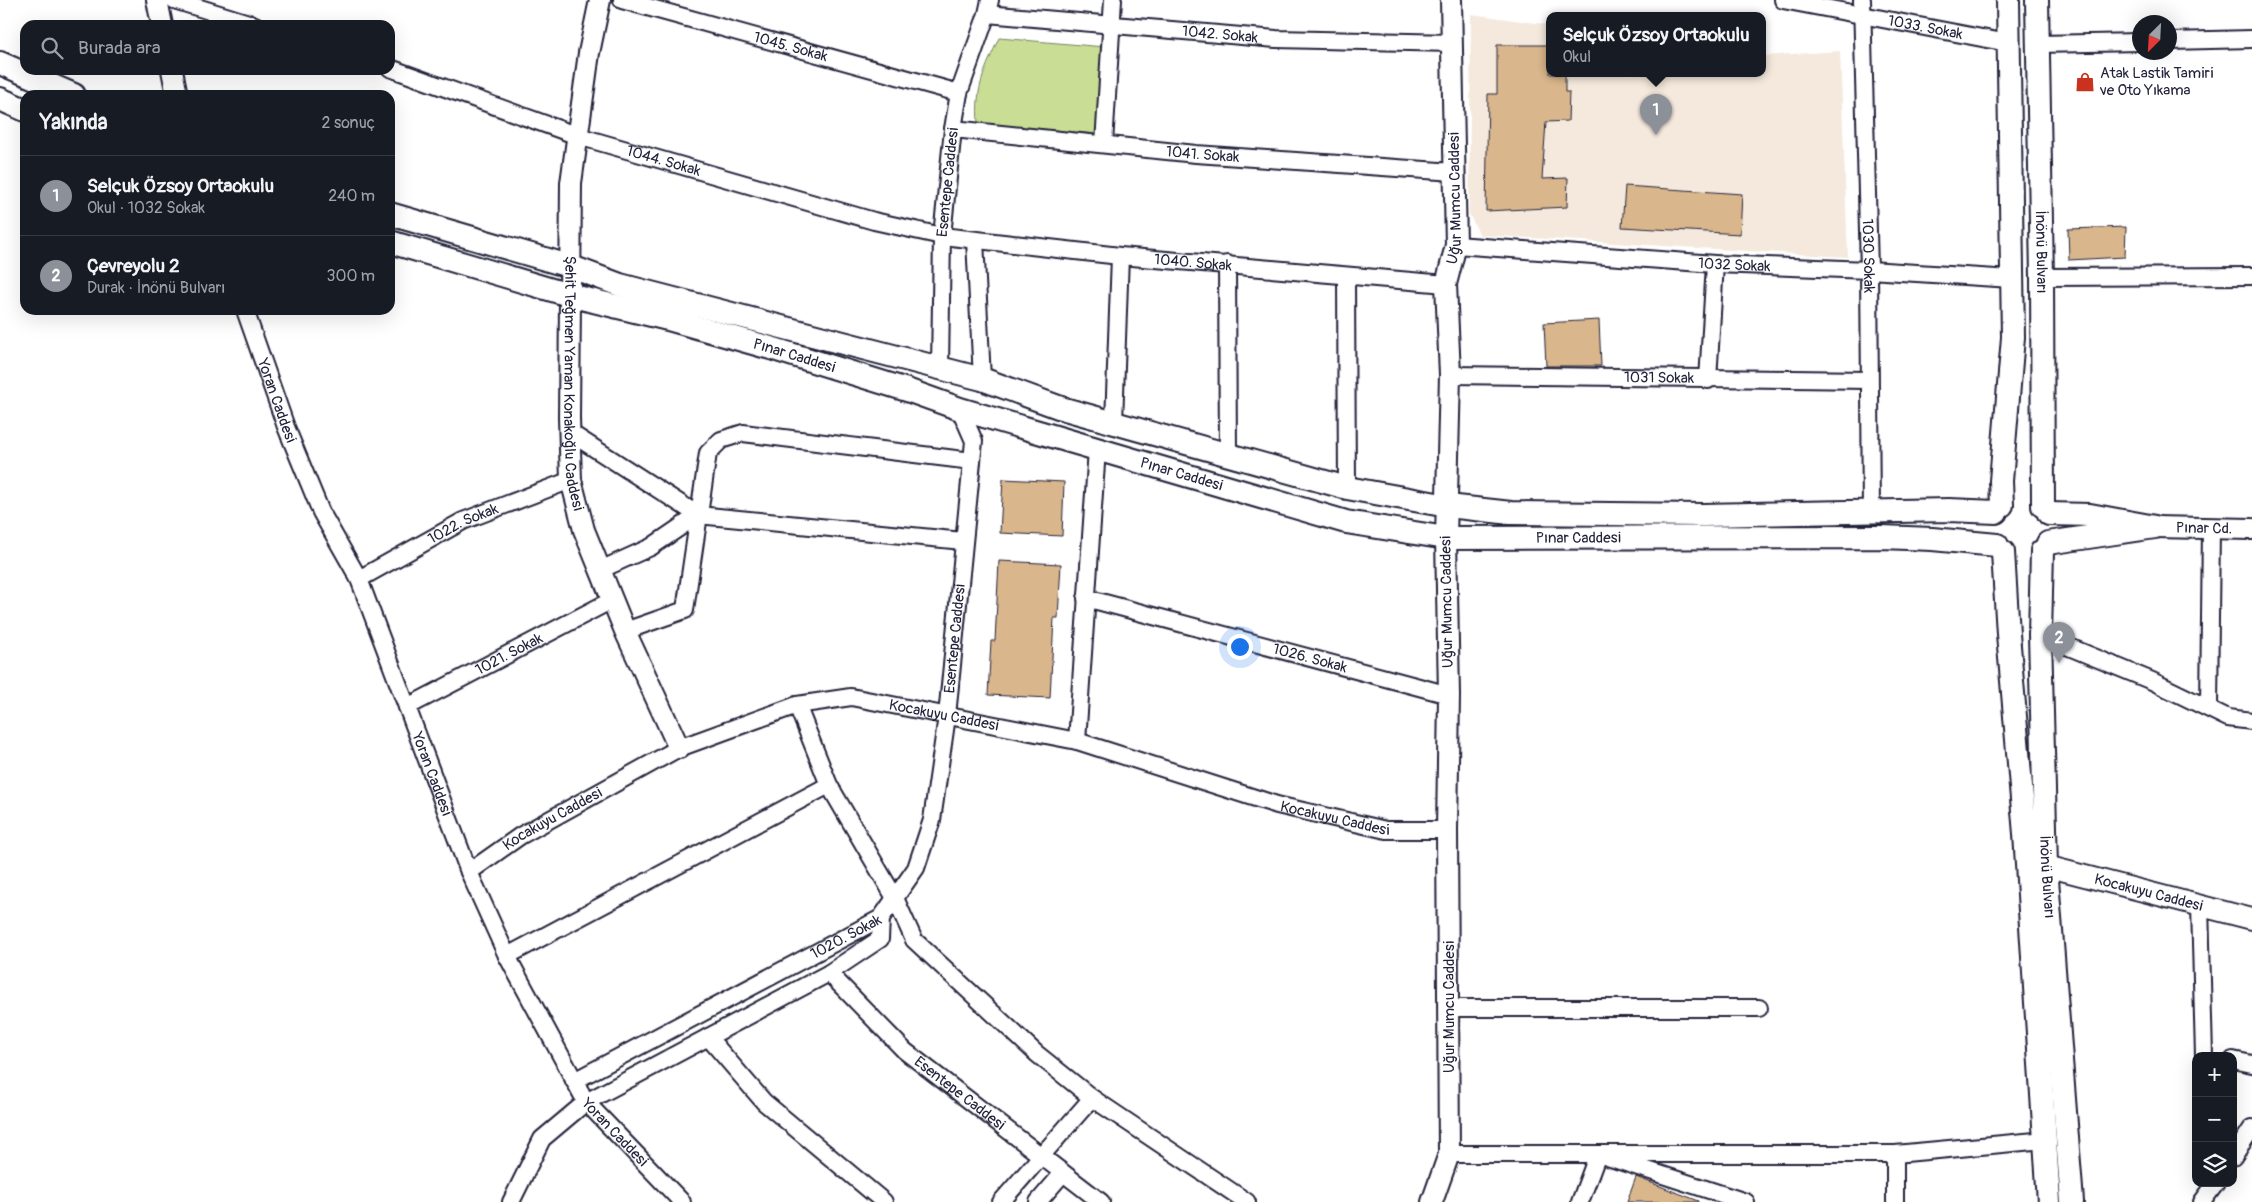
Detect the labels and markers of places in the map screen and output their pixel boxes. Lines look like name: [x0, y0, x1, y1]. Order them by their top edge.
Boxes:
place label: Atak Lastik Tamiri ve Oto Yıkama: [2099, 64, 2213, 100]
shop icon: Atak Lastik Tamiri ve Oto Yıkama: [2074, 71, 2096, 93]
pin: 1: [1640, 94, 1672, 135]
pin: 2: [2043, 622, 2075, 663]

